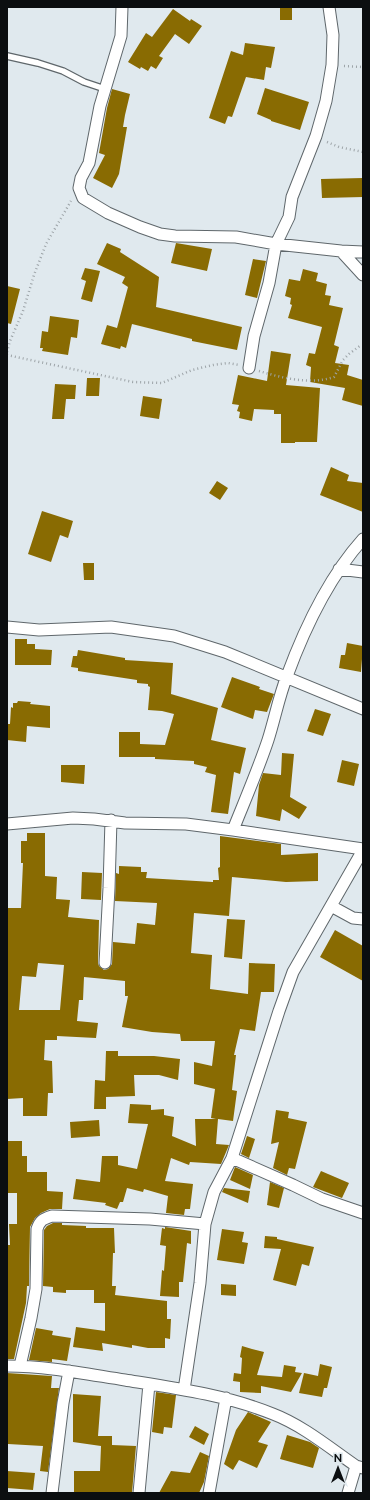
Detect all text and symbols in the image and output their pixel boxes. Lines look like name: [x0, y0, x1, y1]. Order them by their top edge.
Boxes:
north arrow: [318, 1448, 358, 1488]
text: N: [334, 1452, 342, 1465]

